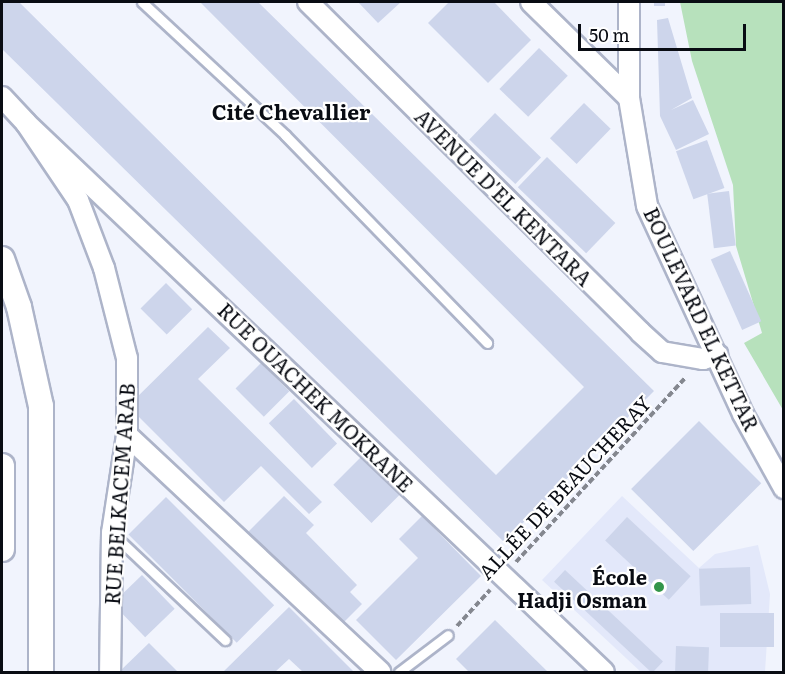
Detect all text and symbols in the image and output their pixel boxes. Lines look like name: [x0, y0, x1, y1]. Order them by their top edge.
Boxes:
scale bar: [581, 12, 749, 50]
text: 50 m: [589, 21, 630, 48]
district label: Cité Chevallier: [212, 98, 370, 124]
street label: AVENUE D'EL KENTARA: [411, 104, 597, 290]
street label: BOULEVARD EL KETTAR: [640, 203, 764, 435]
street label: RUE OUACHEK MOKRANE: [214, 298, 418, 496]
street label: RUE BELKACEM ARAB: [99, 382, 139, 606]
street label: ALLÉE DE BEAUCHERAY: [473, 390, 655, 584]
place label: École Hadji Osman: [517, 564, 647, 611]
marker: École Hadji Osman: [652, 580, 666, 594]

